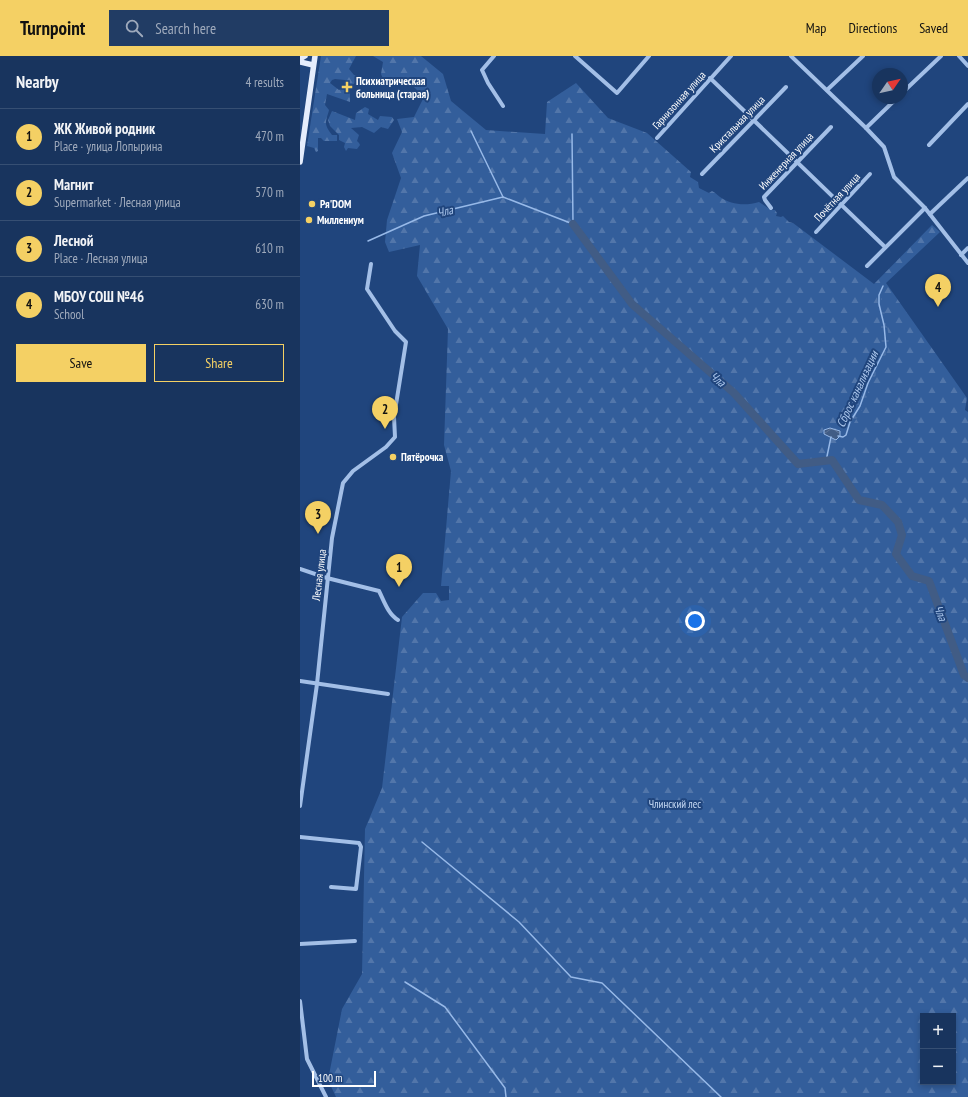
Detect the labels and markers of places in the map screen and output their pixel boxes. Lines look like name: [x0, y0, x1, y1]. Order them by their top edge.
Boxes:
place label: Психиатрическая больница (старая): [356, 74, 429, 101]
marker: Психиатрическая больница (старая): [341, 81, 353, 93]
place label: Ря'DOM: [320, 197, 351, 211]
marker: Ря'DOM: [307, 199, 317, 209]
place label: Миллениум: [317, 213, 364, 227]
marker: Миллениум: [304, 215, 314, 225]
pin: 4: [925, 274, 951, 307]
pin: 2: [372, 396, 398, 429]
place label: Пятёрочка: [401, 450, 444, 464]
marker: Пятёрочка: [388, 452, 398, 462]
pin: 3: [305, 501, 331, 534]
pin: 1: [386, 554, 412, 587]

